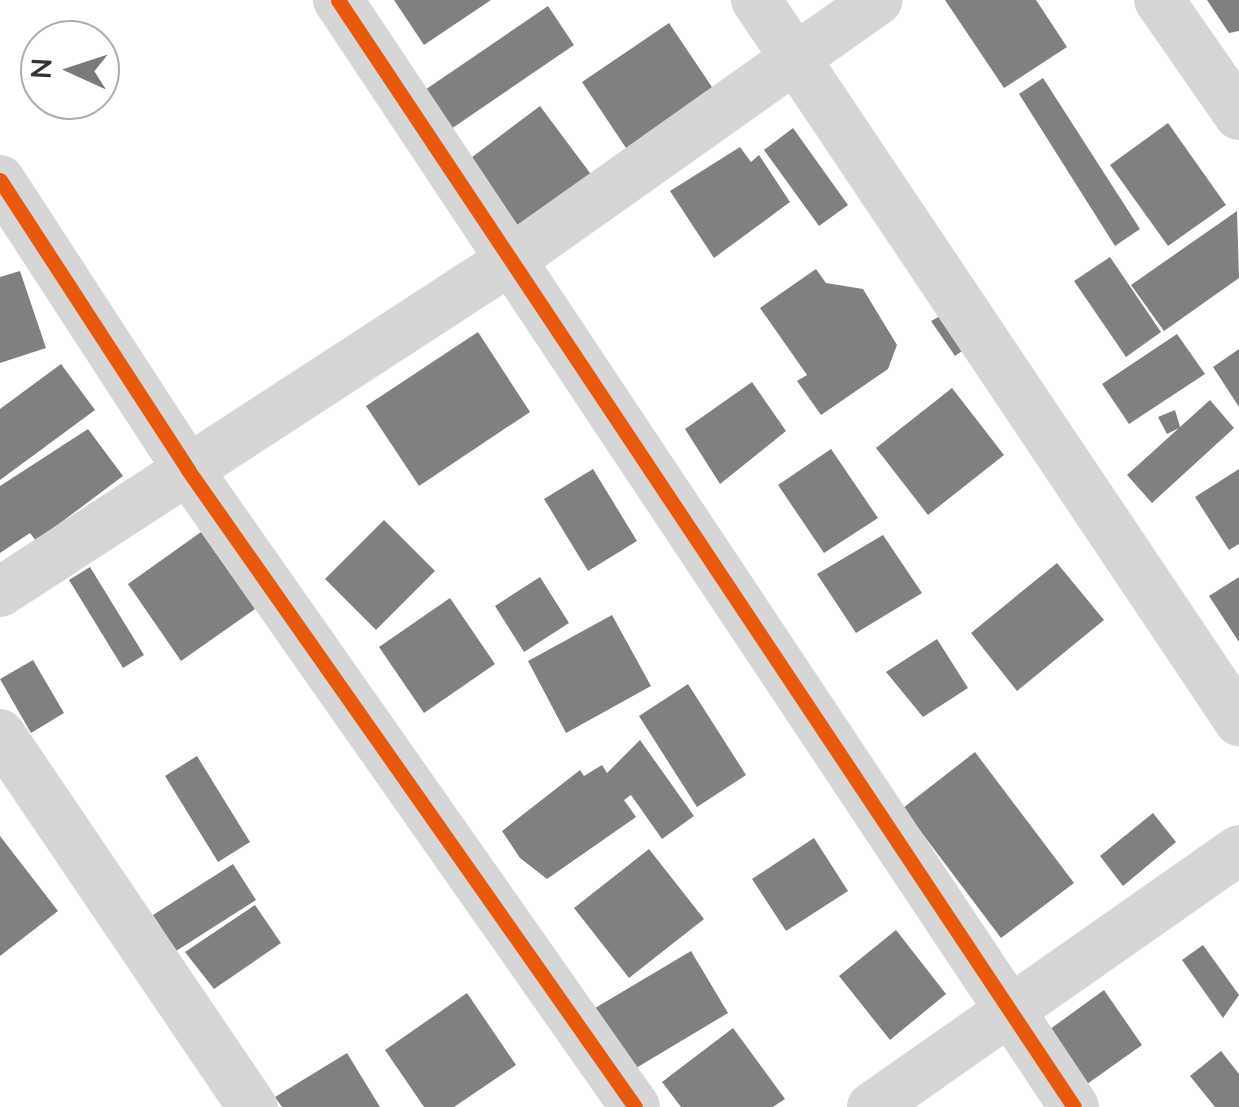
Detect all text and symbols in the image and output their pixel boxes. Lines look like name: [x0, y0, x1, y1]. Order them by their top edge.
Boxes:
north arrow: [20, 20, 120, 120]
text: N: [23, 57, 62, 80]

